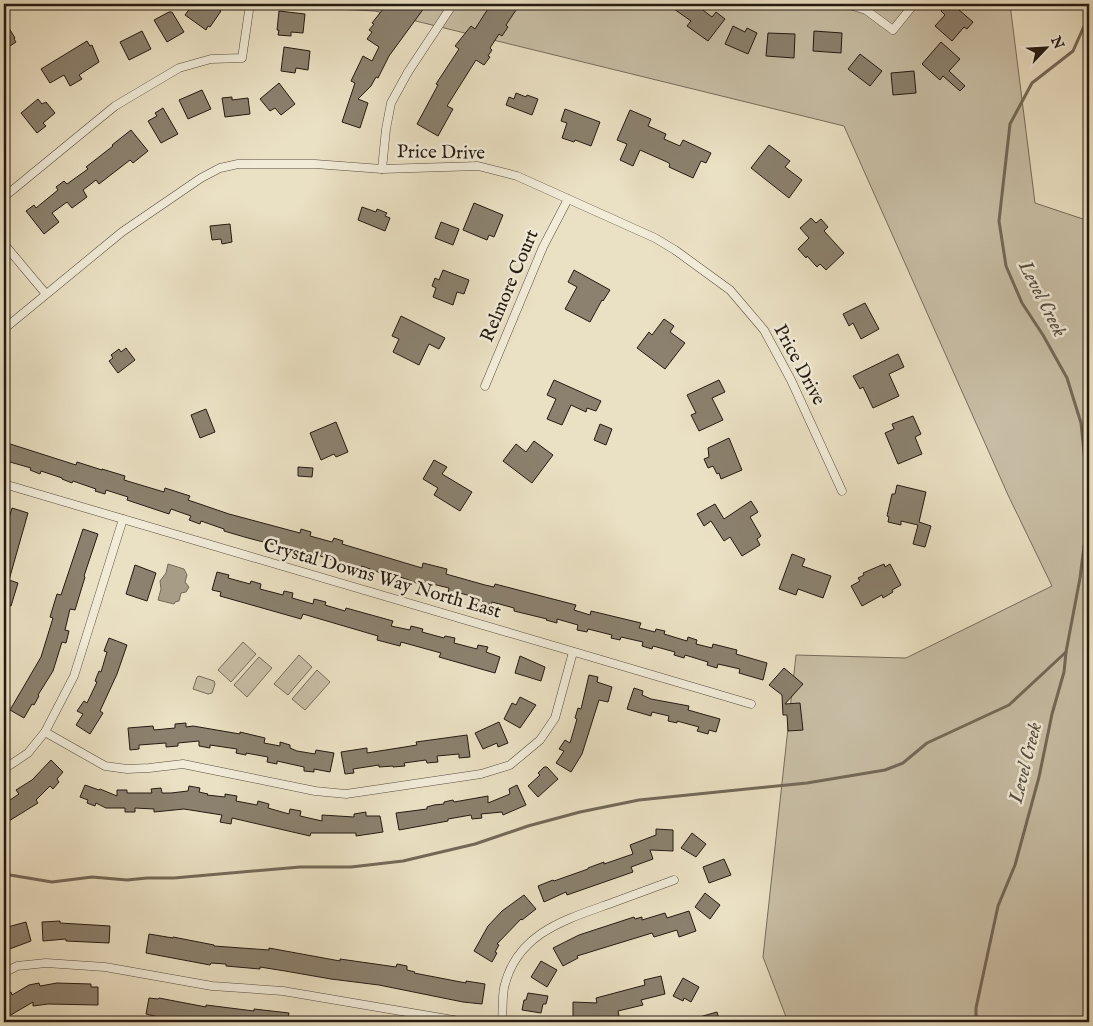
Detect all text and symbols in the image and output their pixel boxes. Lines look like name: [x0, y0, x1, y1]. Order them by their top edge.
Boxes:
north arrow: [1020, 22, 1070, 72]
text: N: [1046, 33, 1068, 52]
street label: Price Drive: [397, 140, 486, 166]
street label: Relmore Court: [476, 226, 545, 346]
water label: Level Creek: [1012, 256, 1072, 341]
street label: Price Drive: [768, 320, 830, 410]
street label: Crystal Downs Way North East: [260, 534, 504, 625]
water label: Level Creek: [1004, 720, 1048, 807]

